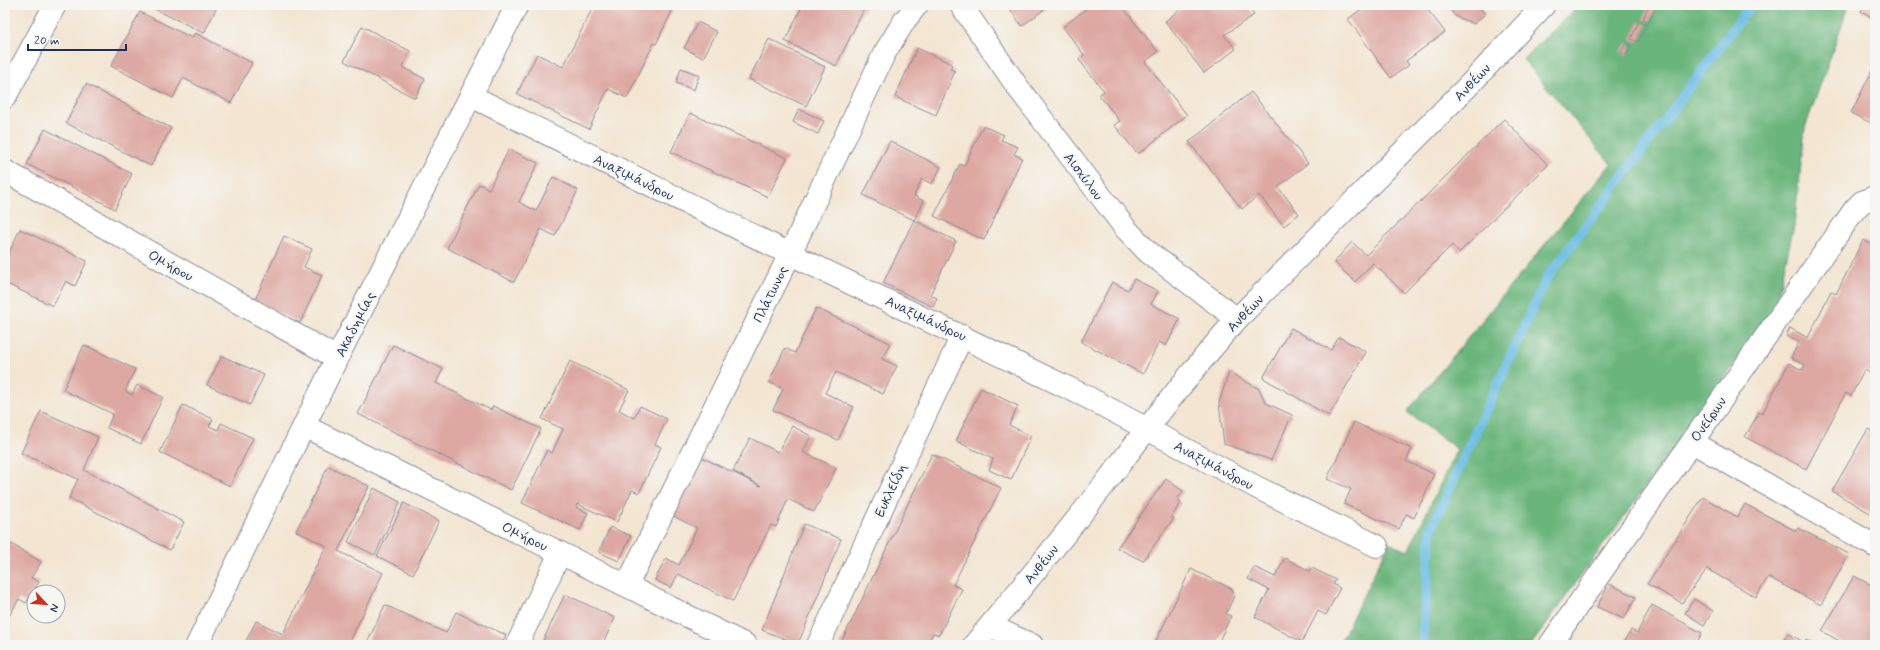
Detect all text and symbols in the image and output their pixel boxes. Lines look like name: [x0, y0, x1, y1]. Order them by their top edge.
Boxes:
scale bar: [28, 26, 126, 52]
text: 20 m: [34, 33, 60, 49]
street label: Ανθέων: [1450, 59, 1495, 105]
street label: Αισχύλου: [1059, 149, 1107, 204]
street label: Αναξιμάνδρου: [590, 151, 677, 205]
street label: Ομήρου: [145, 246, 196, 286]
street label: Πλάτωνος: [749, 263, 792, 326]
street label: Ακαδημίας: [332, 289, 380, 360]
street label: Ανθέων: [1223, 290, 1268, 336]
street label: Αναξιμάνδρου: [882, 292, 969, 346]
street label: Ονείρων: [1687, 393, 1731, 446]
street label: Αναξιμάνδρου: [1171, 437, 1256, 494]
street label: Ευκλείδη: [871, 461, 911, 520]
street label: Ομήρου: [499, 518, 551, 556]
street label: Ανθέων: [1020, 541, 1063, 588]
north arrow: [26, 584, 66, 624]
text: N: [46, 602, 62, 614]

